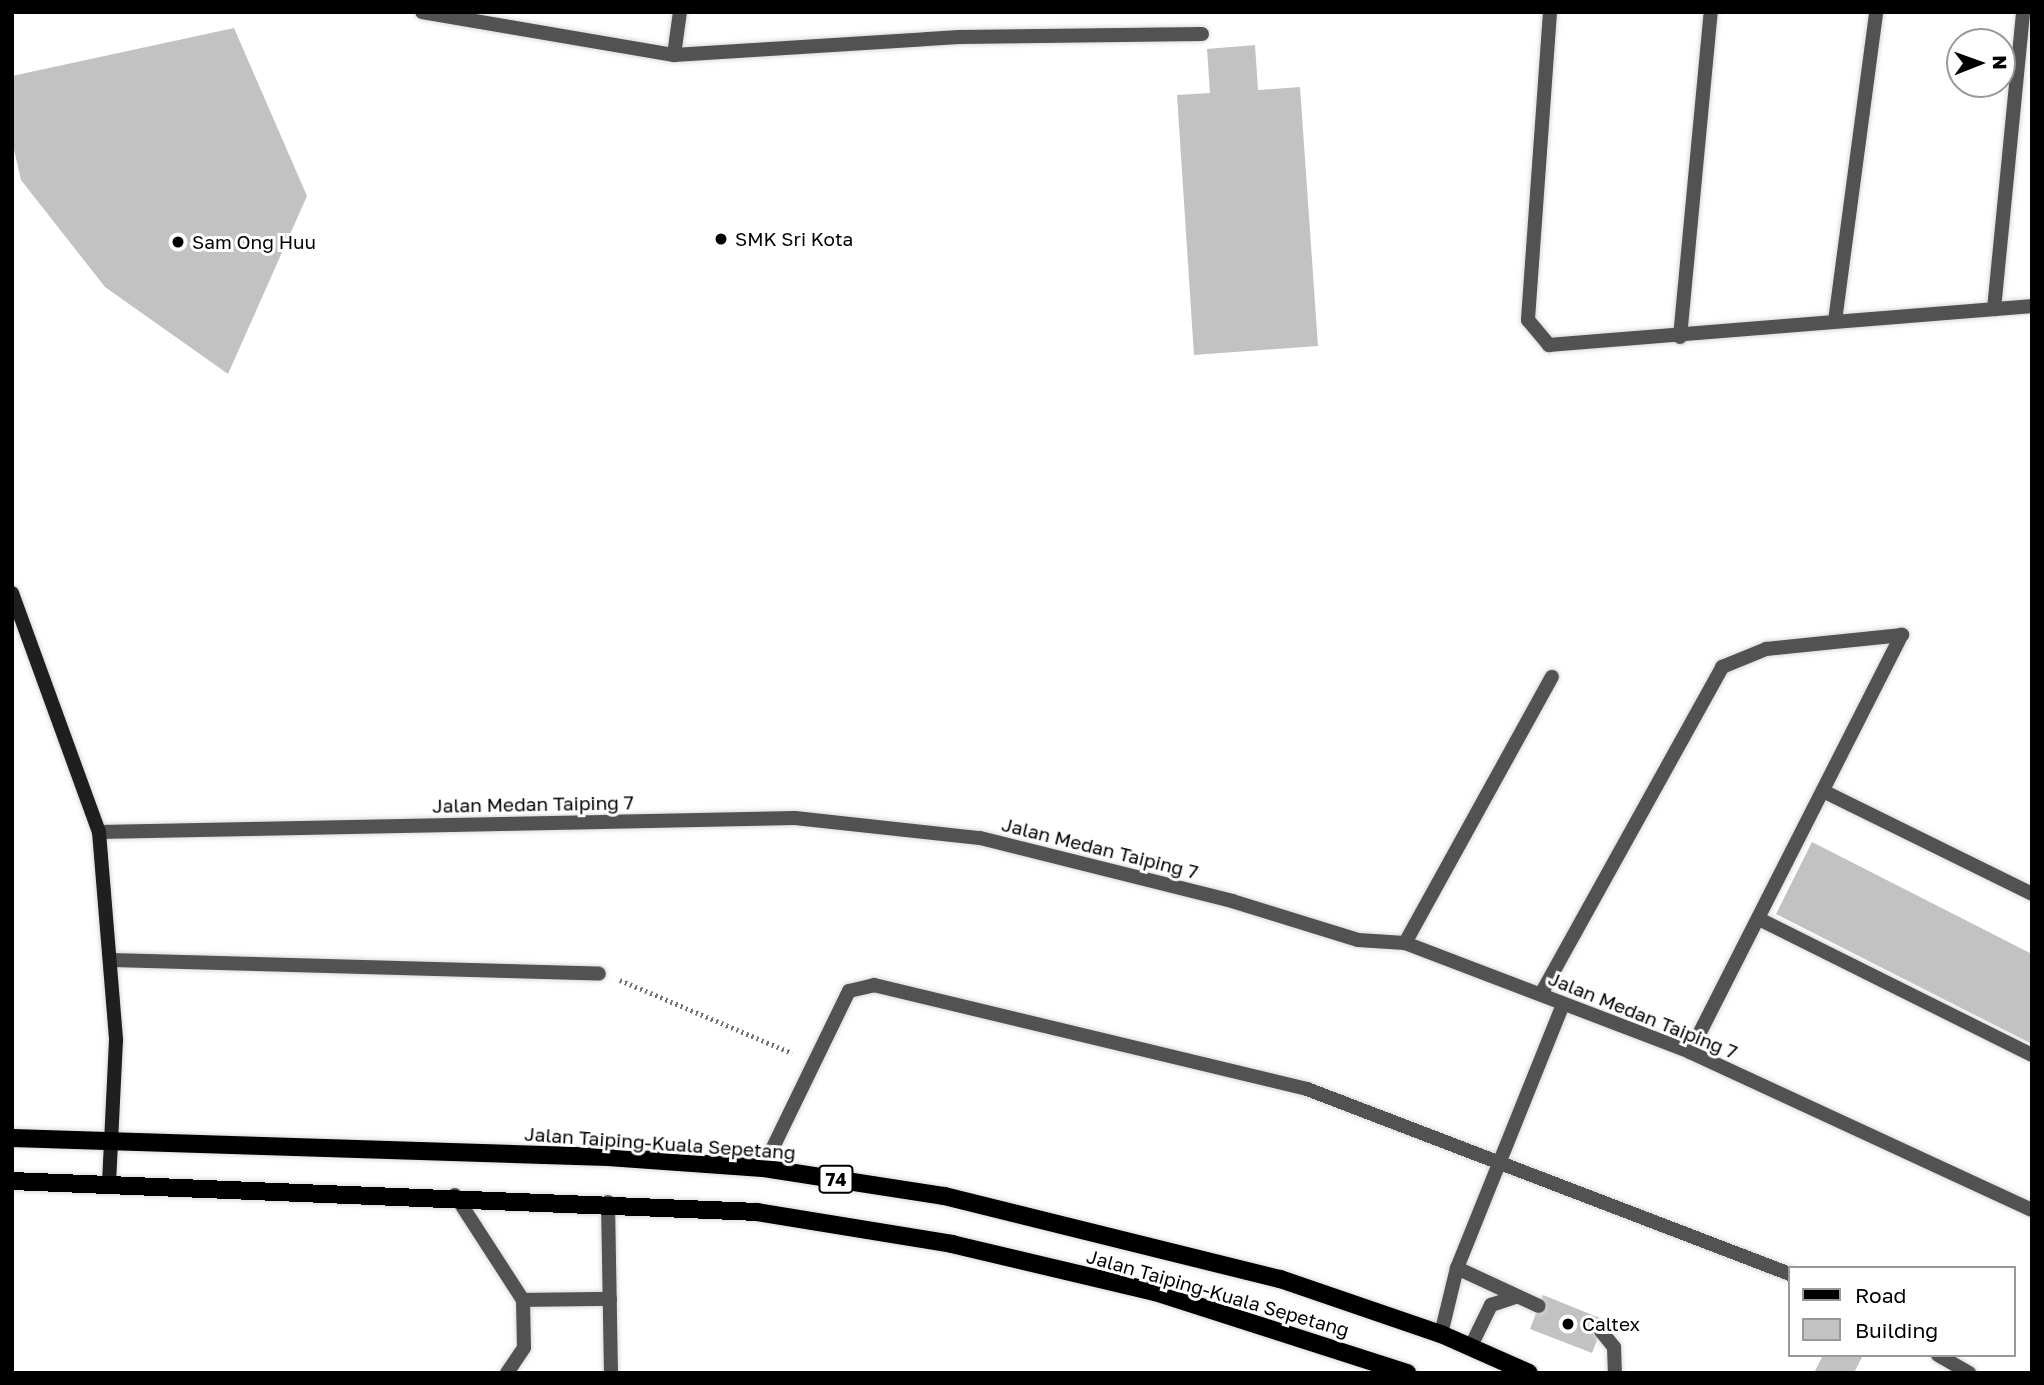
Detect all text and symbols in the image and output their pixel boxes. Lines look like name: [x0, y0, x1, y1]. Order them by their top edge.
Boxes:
north arrow: [1946, 28, 2016, 98]
text: N: [1989, 55, 2012, 70]
place label: SMK Sri Kota: [735, 228, 853, 250]
place label: Sam Ong Huu: [192, 231, 316, 253]
marker: SMK Sri Kota: [713, 231, 729, 247]
marker: Sam Ong Huu: [170, 234, 186, 250]
street label: Jalan Medan Taiping 7: [432, 791, 634, 817]
street label: Jalan Medan Taiping 7: [999, 813, 1201, 883]
street label: Jalan Medan Taiping 7: [1545, 967, 1741, 1063]
street label: Jalan Taiping-Kuala Sepetang: [524, 1122, 796, 1164]
road number: 74: [817, 1164, 855, 1194]
street label: Jalan Taiping-Kuala Sepetang: [1084, 1245, 1352, 1341]
legend: [1788, 1266, 2016, 1357]
text: Road: [1855, 1282, 1906, 1308]
place label: Caltex: [1582, 1313, 1640, 1335]
marker: Caltex: [1560, 1316, 1576, 1332]
text: Building: [1855, 1317, 1938, 1343]

